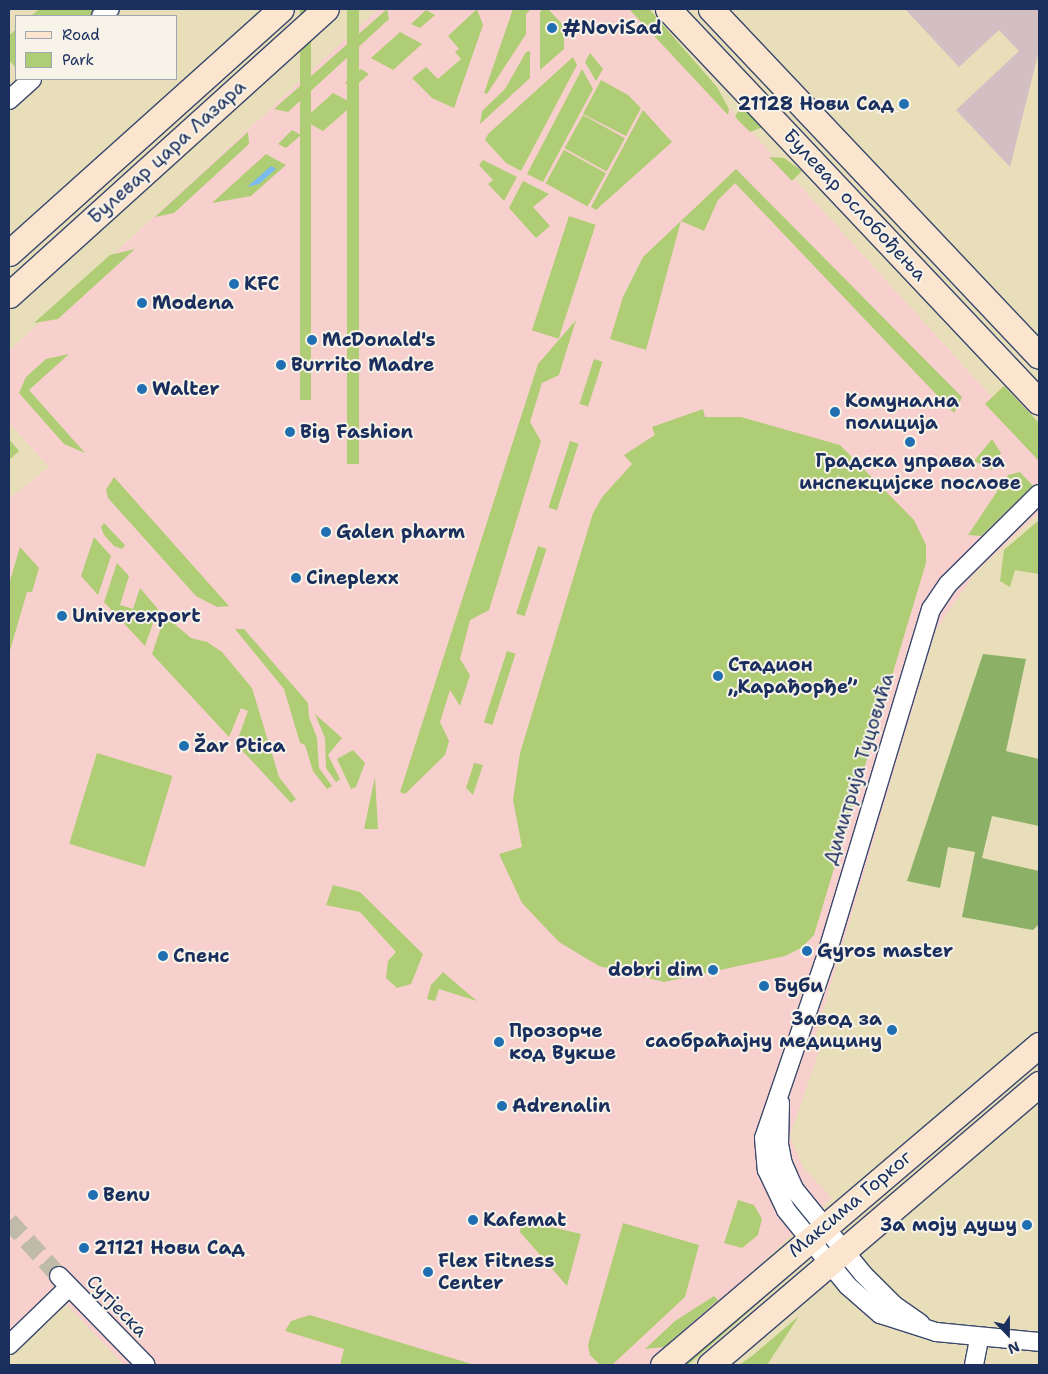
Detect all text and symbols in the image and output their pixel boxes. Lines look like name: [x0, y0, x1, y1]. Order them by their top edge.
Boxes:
legend: [15, 15, 178, 80]
place label: #NoviSad: [562, 17, 662, 39]
marker: #NoviSad: [546, 22, 558, 34]
text: Road: [62, 25, 100, 45]
text: Park: [62, 50, 94, 70]
street label: Булевар цара Лазара: [84, 75, 250, 229]
place label: 21128 Нови Сад: [738, 93, 894, 115]
marker: 21128 Нови Сад: [898, 98, 910, 110]
street label: Булевар ослобођења: [779, 124, 931, 286]
place label: KFC: [244, 273, 279, 295]
marker: KFC: [228, 278, 240, 290]
place label: Modena: [152, 292, 234, 314]
marker: Modena: [136, 297, 148, 309]
place label: McDonald's: [322, 329, 435, 351]
marker: McDonald's: [306, 334, 318, 346]
place label: Burrito Madre: [291, 354, 434, 376]
marker: Burrito Madre: [275, 359, 287, 371]
place label: Walter: [152, 378, 220, 400]
marker: Walter: [136, 383, 148, 395]
place label: Комунална полиција: [845, 390, 959, 434]
marker: Комунална полиција: [829, 406, 841, 418]
place label: Big Fashion: [300, 421, 413, 443]
marker: Big Fashion: [284, 426, 296, 438]
marker: Градска управа за инспекцијске послове: [904, 436, 916, 448]
place label: Градска управа за инспекцијске послове: [799, 450, 1021, 494]
place label: Galen pharm: [336, 521, 465, 543]
marker: Galen pharm: [320, 526, 332, 538]
place label: Cineplexx: [306, 567, 399, 589]
marker: Cineplexx: [290, 572, 302, 584]
place label: Univerexport: [72, 605, 200, 627]
marker: Univerexport: [56, 610, 68, 622]
place label: Стадион „Карађорђе”: [728, 654, 857, 698]
marker: Стадион „Карађорђе”: [712, 670, 724, 682]
street label: Димитрија Туцовића: [819, 671, 899, 867]
place label: Žar Ptica: [194, 735, 285, 757]
marker: Žar Ptica: [178, 740, 190, 752]
place label: Gyros master: [817, 940, 953, 962]
place label: Спенс: [173, 945, 230, 967]
marker: Gyros master: [801, 945, 813, 957]
marker: Спенс: [157, 950, 169, 962]
place label: dobri dim: [608, 959, 703, 981]
marker: dobri dim: [707, 964, 719, 976]
place label: Буби: [774, 975, 823, 997]
marker: Буби: [758, 980, 770, 992]
place label: Завод за саобраћајну медицину: [645, 1008, 882, 1052]
place label: Прозорче код Вукше: [509, 1020, 616, 1064]
marker: Завод за саобраћајну медицину: [886, 1024, 898, 1036]
marker: Прозорче код Вукше: [493, 1036, 505, 1048]
place label: Adrenalin: [512, 1095, 611, 1117]
marker: Adrenalin: [496, 1100, 508, 1112]
street label: Максима Горког: [784, 1146, 916, 1262]
place label: Benu: [103, 1184, 150, 1206]
marker: Benu: [87, 1189, 99, 1201]
place label: Kafemat: [483, 1209, 566, 1231]
marker: Kafemat: [467, 1214, 479, 1226]
place label: За моју душу: [881, 1214, 1017, 1236]
marker: За моју душу: [1021, 1219, 1033, 1231]
place label: 21121 Нови Сад: [94, 1237, 245, 1259]
marker: 21121 Нови Сад: [78, 1242, 90, 1254]
place label: Flex Fitness Center: [438, 1250, 554, 1294]
marker: Flex Fitness Center: [422, 1266, 434, 1278]
street label: Сутјеска: [82, 1270, 152, 1342]
north arrow: [983, 1309, 1033, 1359]
text: N: [1005, 1337, 1022, 1358]

